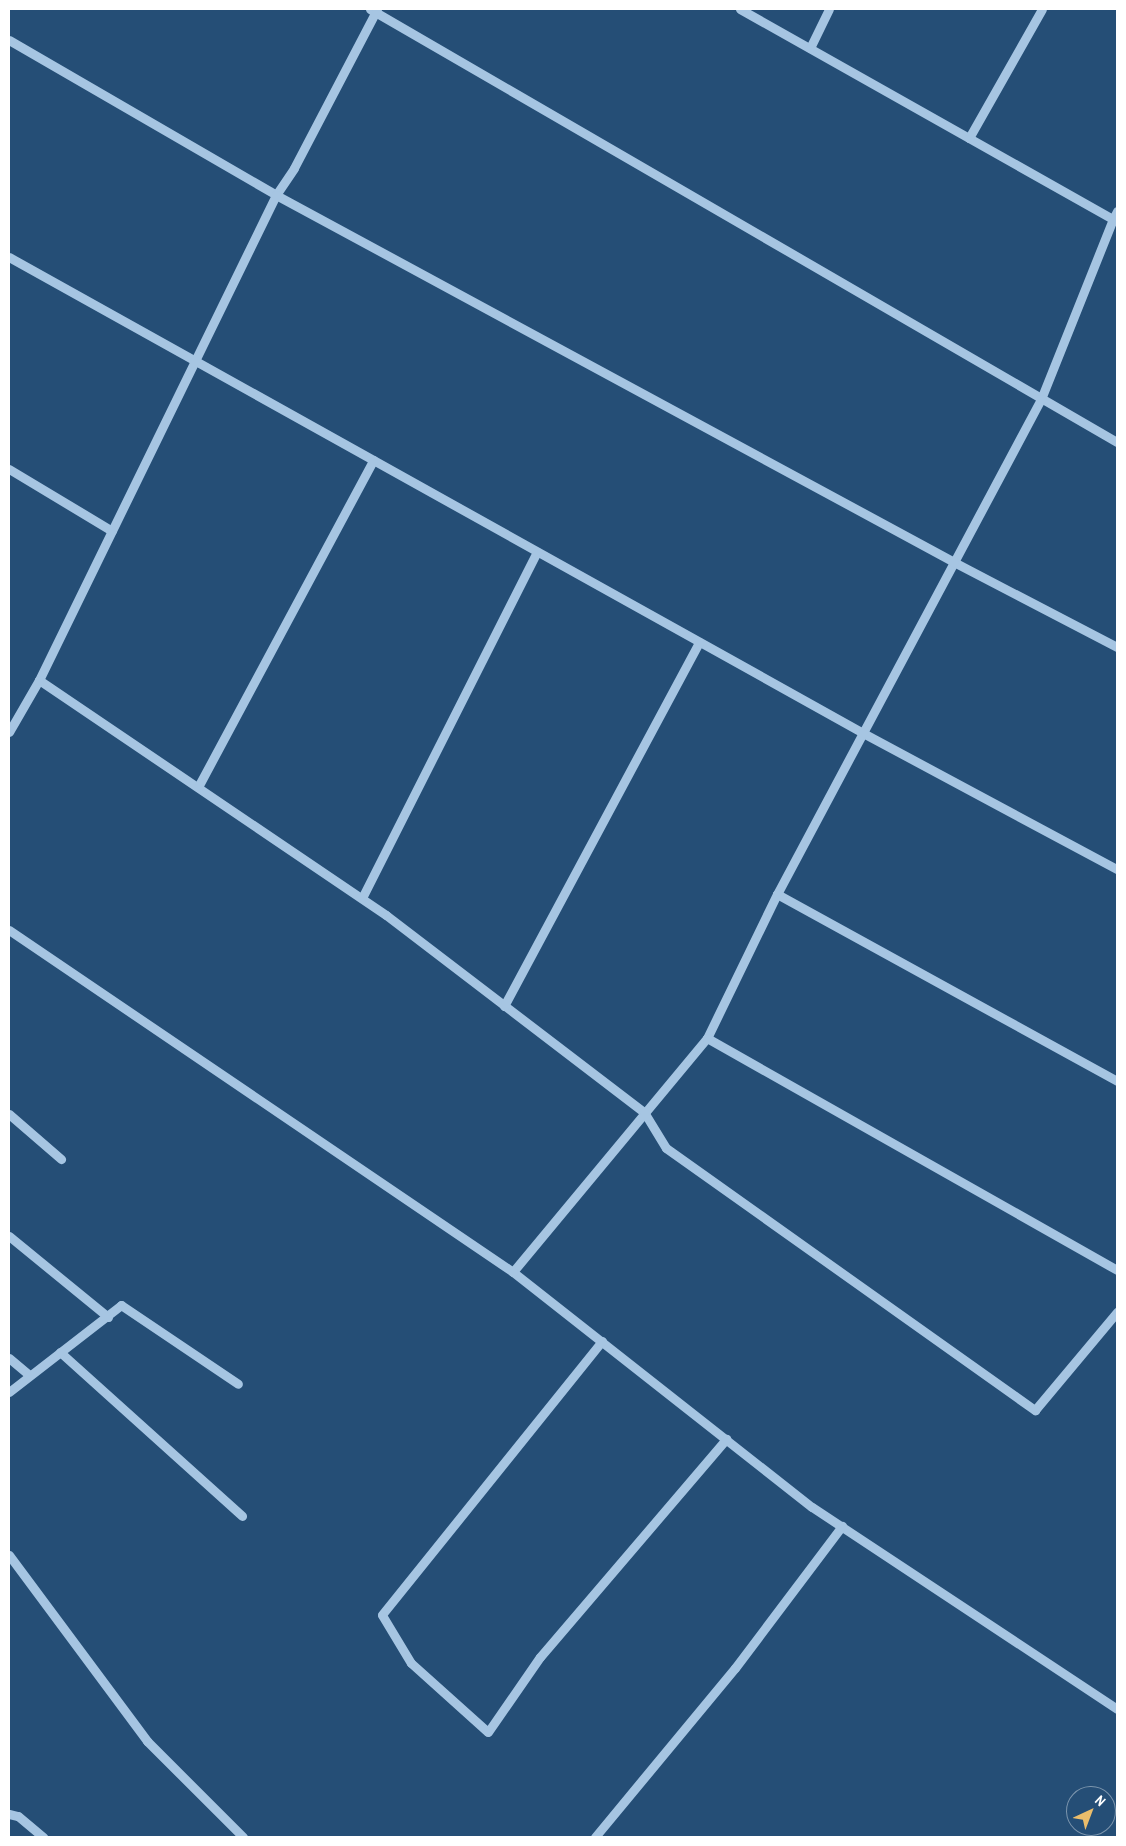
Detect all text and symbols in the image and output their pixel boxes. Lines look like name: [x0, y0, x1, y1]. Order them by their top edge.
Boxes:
north arrow: [1066, 1786, 1116, 1836]
text: N: [1091, 1791, 1110, 1810]

